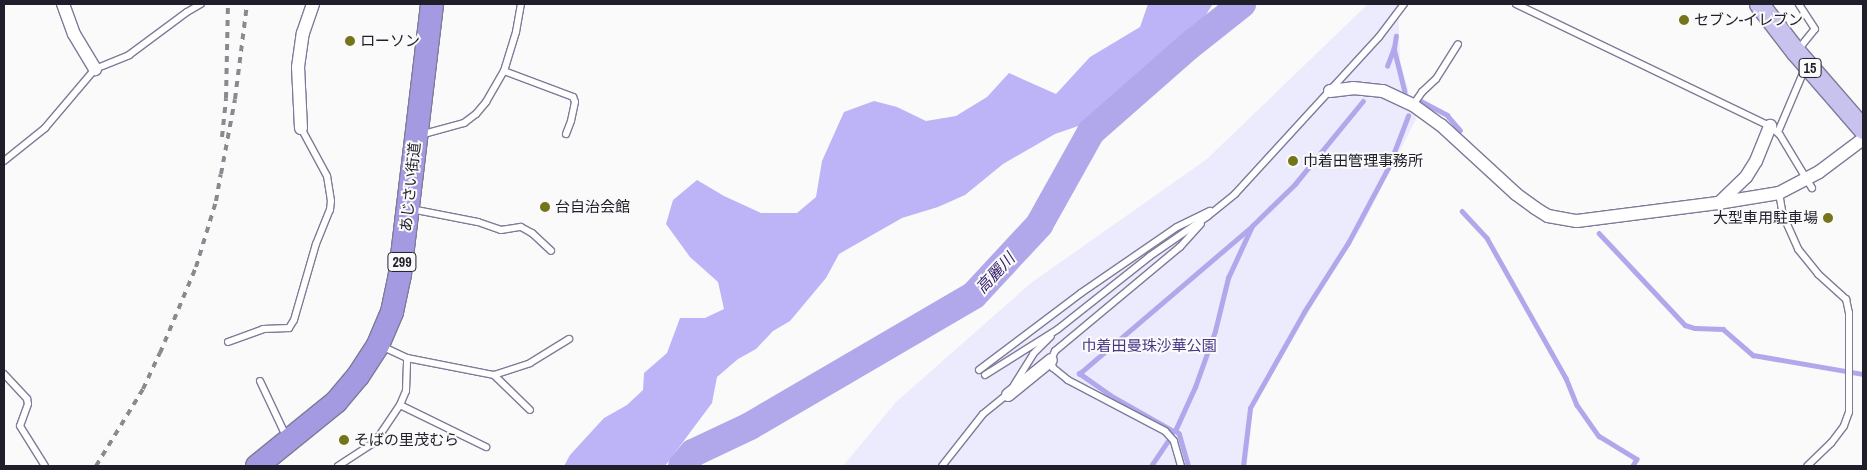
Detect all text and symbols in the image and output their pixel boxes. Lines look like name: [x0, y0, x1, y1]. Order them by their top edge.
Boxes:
place label: セブン-イレブン: [1694, 11, 1803, 29]
marker: セブン-イレブン: [1678, 14, 1690, 26]
place label: ローソン: [360, 32, 420, 50]
marker: ローソン: [344, 35, 356, 47]
road number: 15: [1798, 56, 1822, 80]
street label: あじさい街道: [396, 141, 424, 233]
place label: 巾着田管理事務所: [1303, 152, 1423, 170]
marker: 巾着田管理事務所: [1287, 155, 1299, 167]
place label: 台自治会館: [555, 198, 630, 216]
marker: 台自治会館: [539, 201, 551, 213]
place label: 大型車用駐車場: [1713, 209, 1818, 227]
marker: 大型車用駐車場: [1822, 212, 1834, 224]
water label: 高麗川: [972, 249, 1018, 297]
road number: 299: [387, 250, 417, 274]
park label: 巾着田曼珠沙華公園: [1082, 337, 1216, 355]
place label: そばの里茂むら: [354, 431, 459, 449]
marker: そばの里茂むら: [338, 434, 350, 446]

